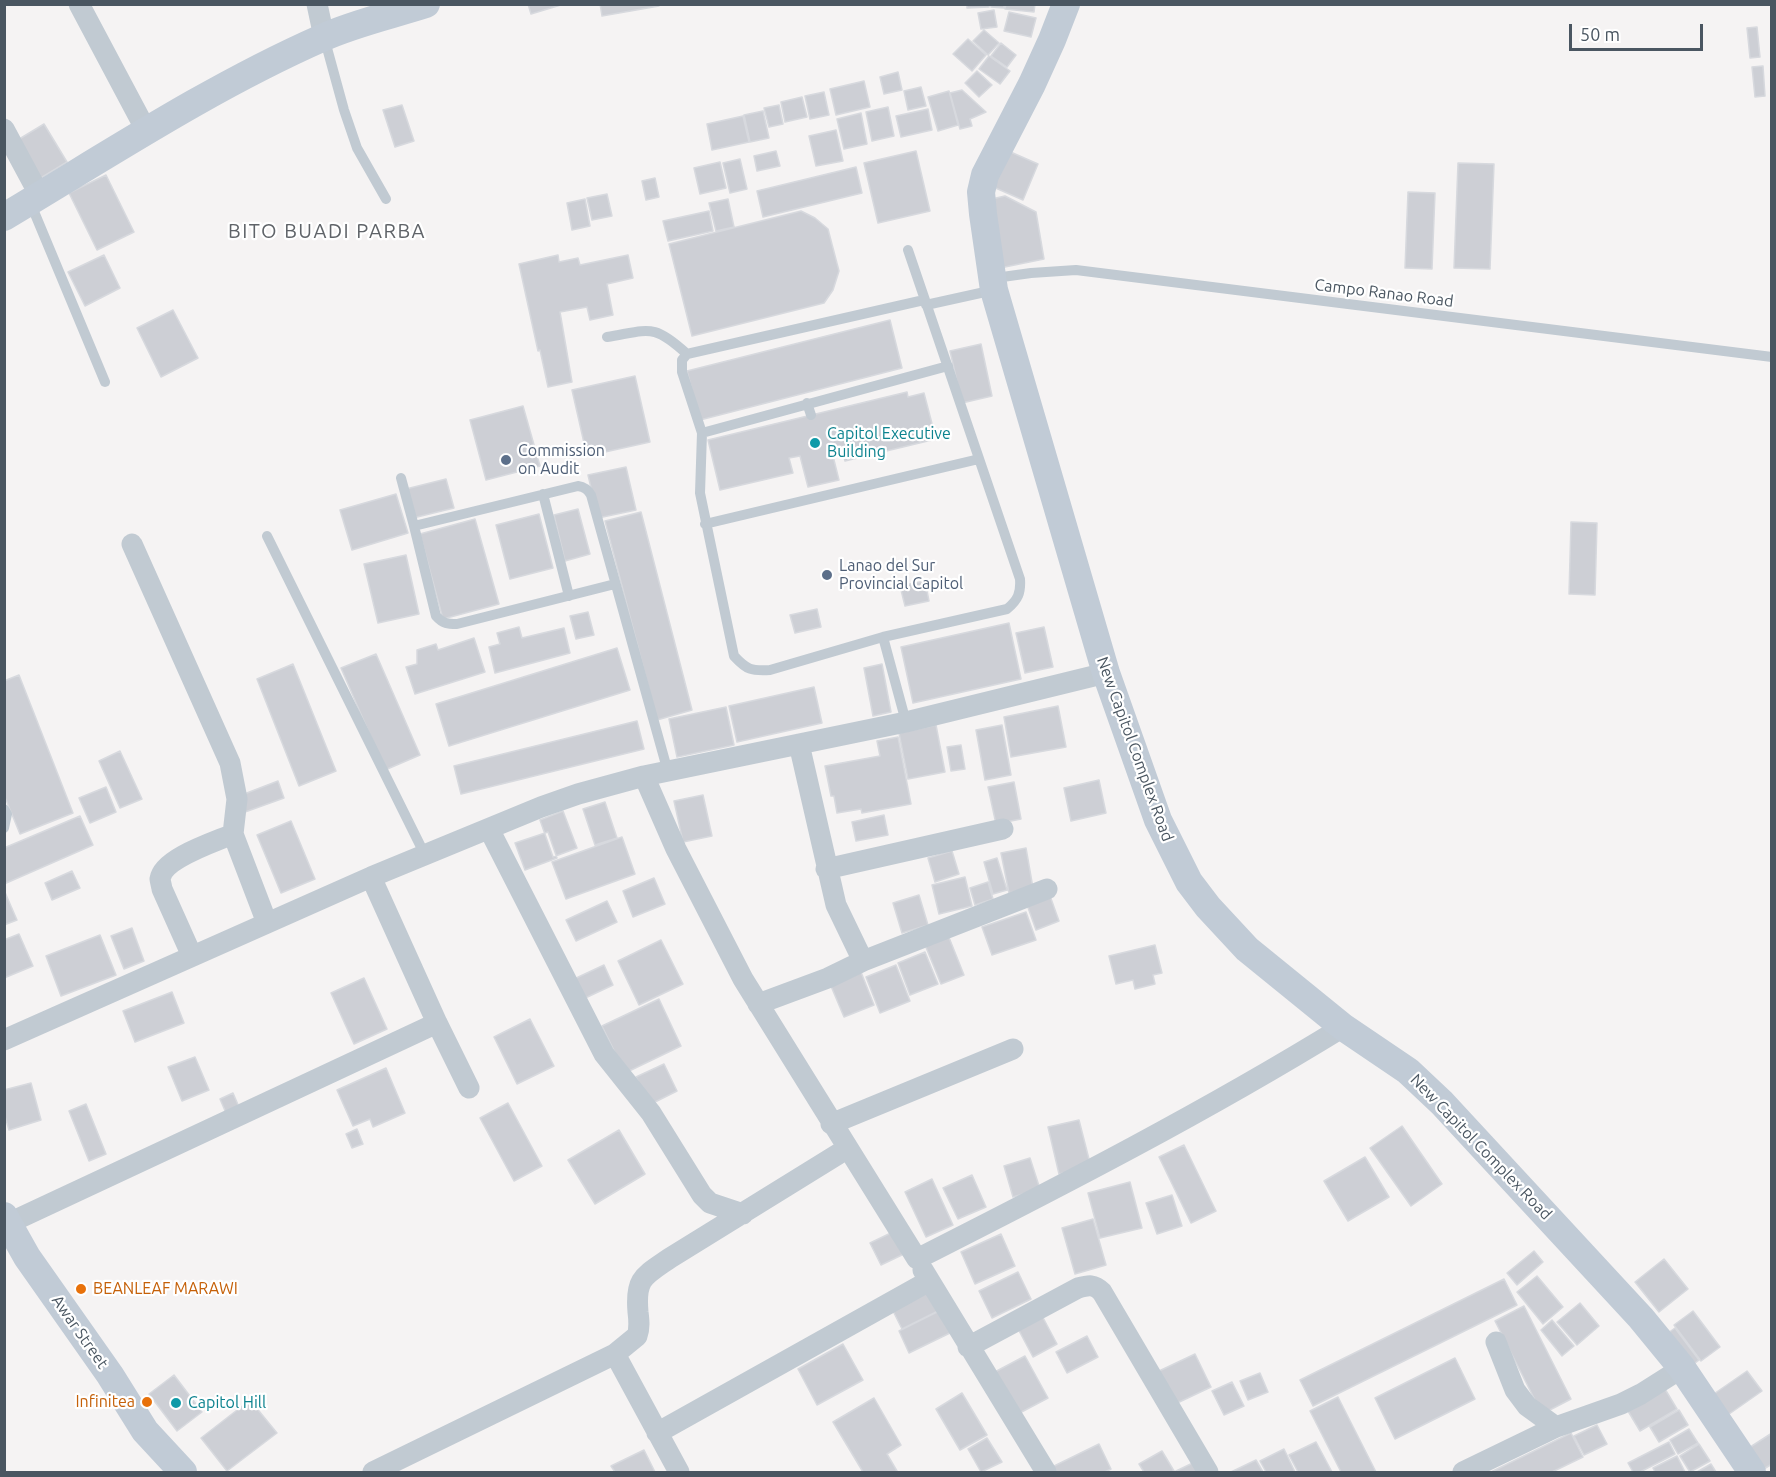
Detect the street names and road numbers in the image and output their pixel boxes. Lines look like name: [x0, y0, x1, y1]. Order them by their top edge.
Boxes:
street label: Campo Ranao Road: [1314, 275, 1454, 311]
street label: New Capitol Complex Road: [1093, 654, 1177, 844]
street label: New Capitol Complex Road: [1406, 1070, 1556, 1224]
street label: Awar Street: [48, 1292, 112, 1372]

